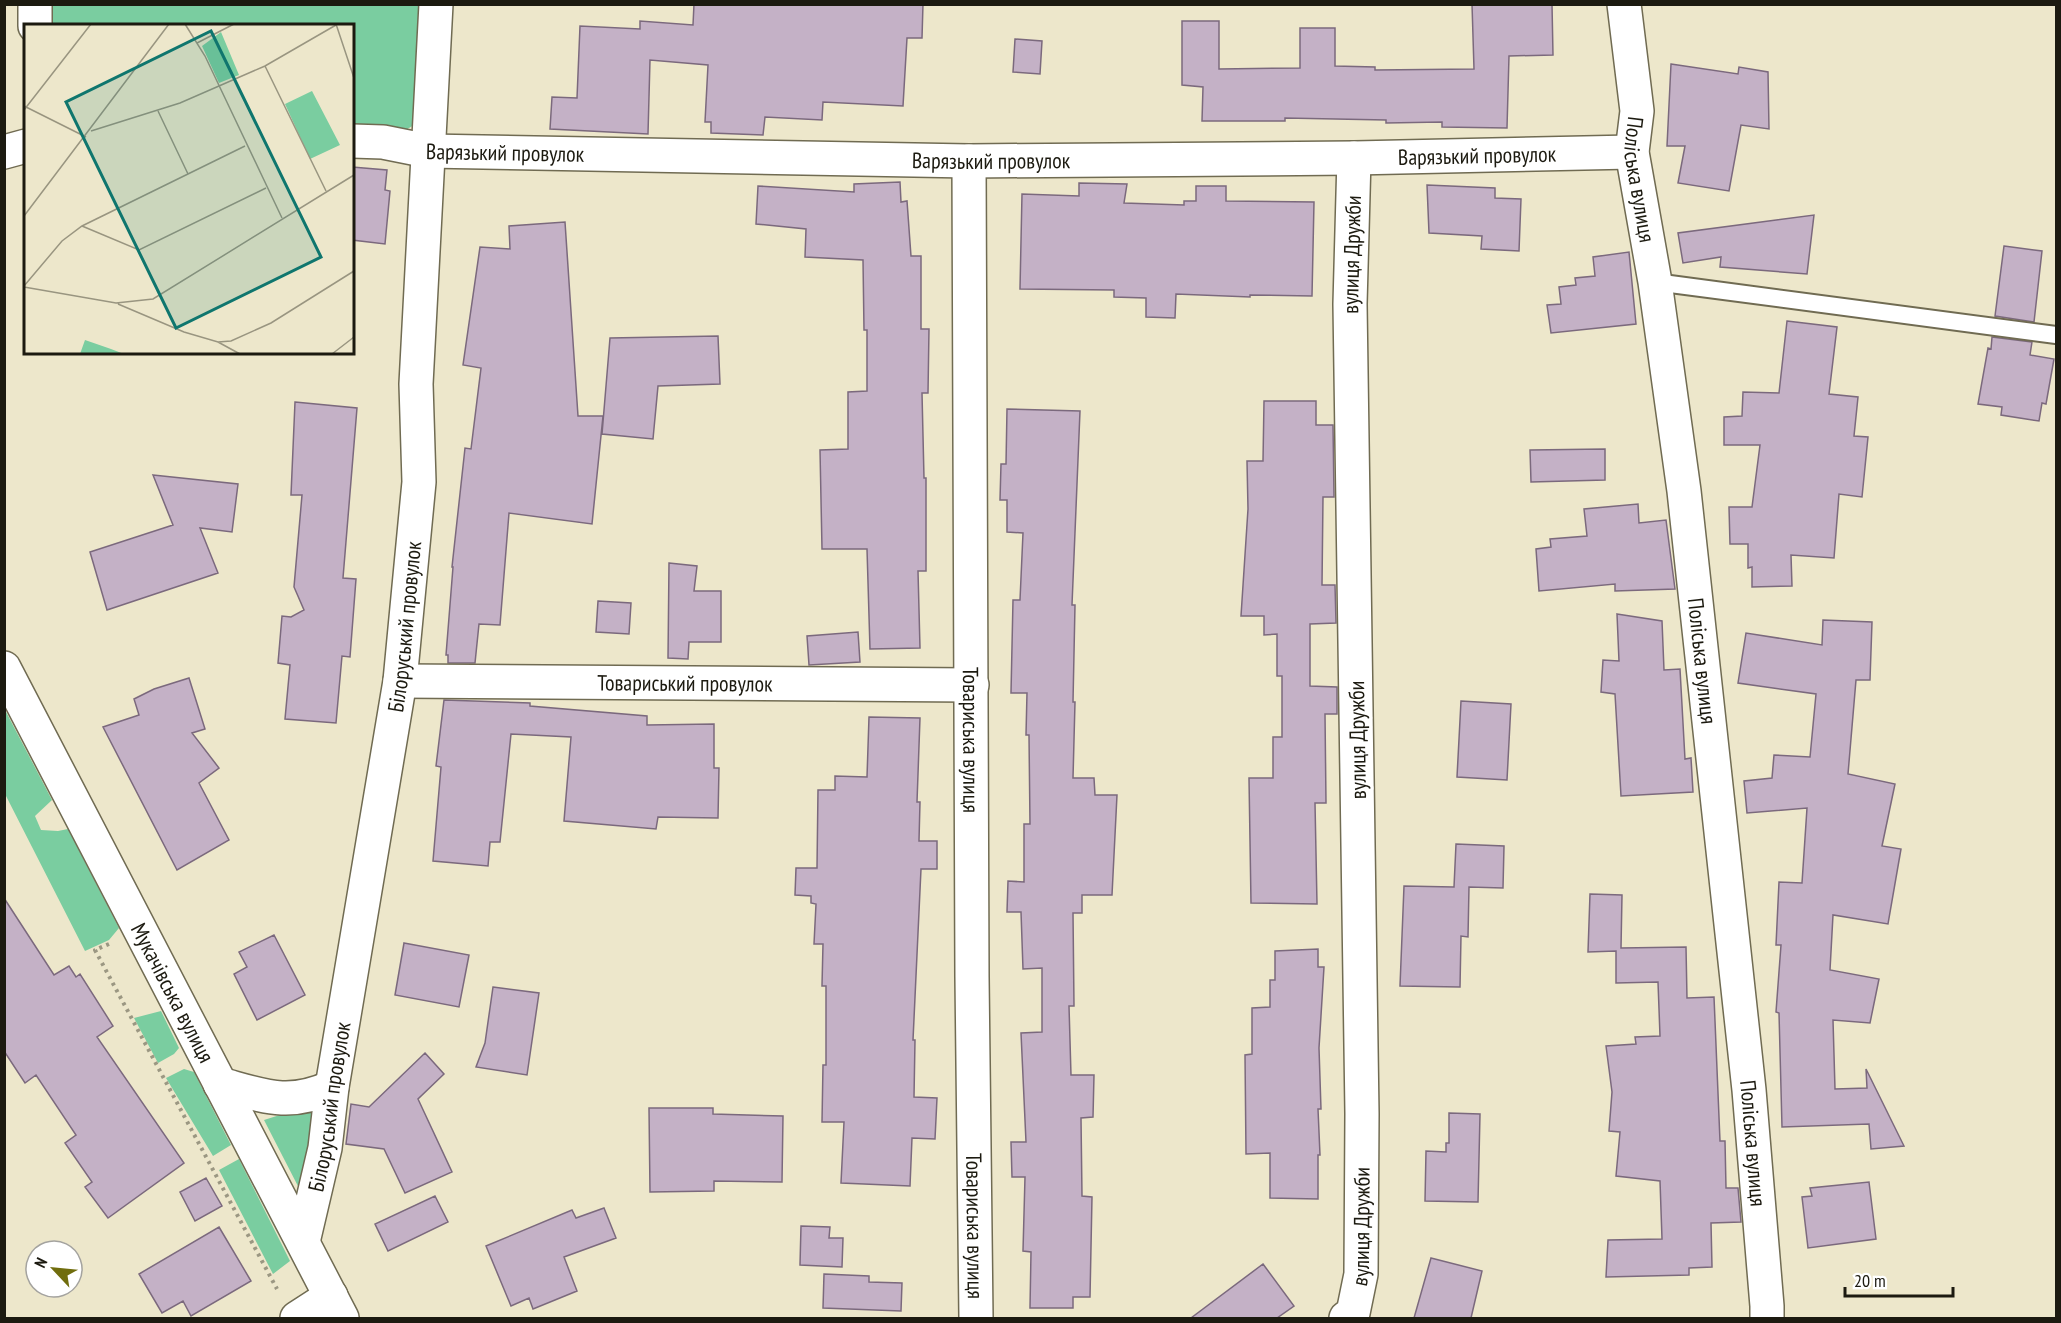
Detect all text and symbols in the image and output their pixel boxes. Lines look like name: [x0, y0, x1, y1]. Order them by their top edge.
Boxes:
inset map: [24, 24, 354, 354]
street label: Поліська вулиця: [1618, 115, 1662, 244]
street label: Варязький провулок: [426, 137, 585, 168]
street label: Варязький провулок: [1398, 140, 1557, 171]
street label: Варязький провулок: [912, 146, 1071, 175]
street label: вулиця Дружби: [1336, 195, 1367, 314]
street label: Білоруський провулок: [381, 540, 427, 714]
street label: Поліська вулиця: [1682, 596, 1723, 725]
street label: Товариська вулиця: [957, 667, 985, 813]
street label: Товариський провулок: [597, 668, 773, 698]
street label: вулиця Дружби: [1342, 681, 1372, 799]
street label: Мукачівська вулиця: [125, 918, 221, 1067]
street label: Білоруський провулок: [301, 1019, 357, 1194]
street label: Поліська вулиця: [1734, 1079, 1773, 1208]
street label: Товариська вулиця: [960, 1153, 990, 1299]
street label: вулиця Дружби: [1345, 1167, 1376, 1288]
north arrow: [24, 1239, 84, 1299]
text: N: [30, 1254, 51, 1271]
scale bar: [1845, 1260, 1953, 1298]
text: 20 m: [1854, 1269, 1886, 1292]

